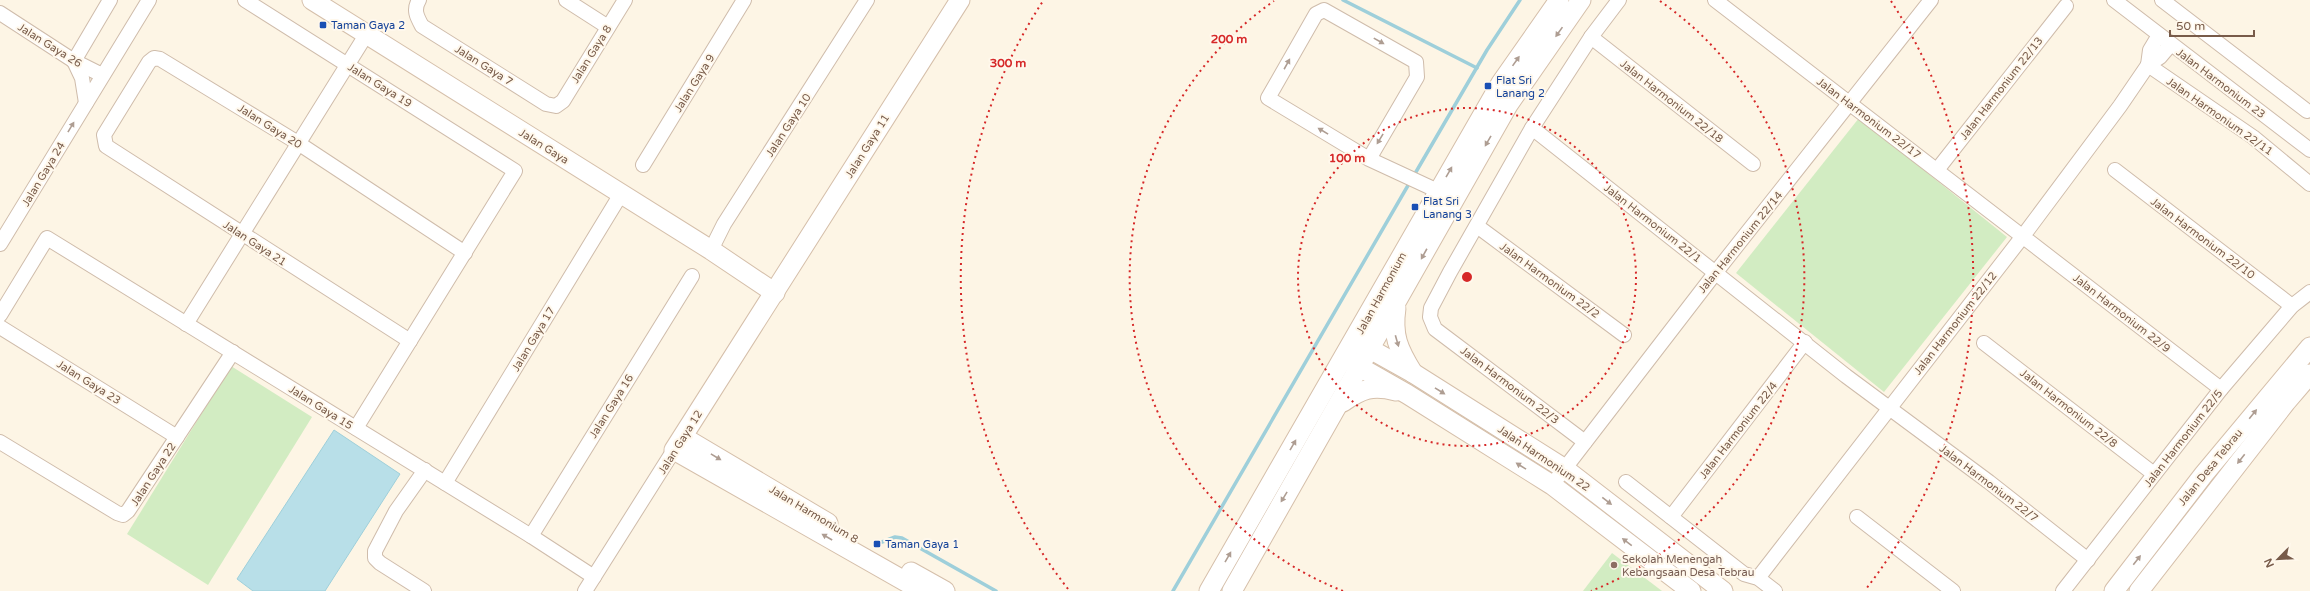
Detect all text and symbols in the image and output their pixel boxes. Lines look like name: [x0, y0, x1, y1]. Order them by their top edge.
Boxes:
scale bar: [2170, 12, 2254, 38]
place label: Taman Gaya 2: [331, 19, 405, 32]
text: 50 m: [2176, 19, 2205, 33]
marker: Taman Gaya 2: [318, 20, 328, 30]
street label: Jalan Gaya 26: [15, 21, 84, 70]
street label: Jalan Gaya 8: [568, 23, 614, 86]
one-way arrow: [1555, 27, 1563, 37]
text: 200 m: [1211, 32, 1247, 46]
street label: Jalan Harmonium 22/13: [1957, 34, 2046, 142]
one-way arrow: [1373, 38, 1385, 44]
street label: Jalan Gaya 7: [452, 42, 515, 88]
street label: Jalan Harmonium 23: [2174, 46, 2268, 121]
street label: Jalan Gaya 9: [671, 52, 717, 115]
one-way arrow: [1513, 55, 1520, 67]
text: 300 m: [990, 56, 1026, 70]
street label: Jalan Harmonium 22/18: [1618, 57, 1726, 146]
one-way arrow: [1284, 58, 1290, 70]
street label: Jalan Gaya 19: [345, 61, 414, 110]
place label: Flat Sri Lanang 2: [1496, 74, 1545, 100]
street label: Jalan Harmonium 22/17: [1814, 75, 1923, 162]
street label: Jalan Harmonium 22/11: [2164, 75, 2275, 158]
marker: Flat Sri Lanang 2: [1483, 81, 1493, 91]
street label: Jalan Gaya 10: [763, 91, 814, 159]
street label: Jalan Gaya 20: [235, 102, 304, 151]
street label: Jalan Gaya 11: [843, 112, 892, 181]
one-way arrow: [68, 121, 75, 133]
street label: Jalan Gaya: [516, 126, 571, 167]
one-way arrow: [1317, 128, 1329, 135]
one-way arrow: [1377, 133, 1384, 145]
one-way arrow: [1485, 135, 1492, 147]
street label: Jalan Gaya 24: [19, 140, 68, 209]
text: 100 m: [1329, 151, 1365, 165]
one-way arrow: [1446, 166, 1453, 178]
street label: Jalan Harmonium 22/1: [1601, 181, 1704, 265]
street label: Jalan Harmonium 22/14: [1695, 189, 1785, 296]
place label: Flat Sri Lanang 3: [1423, 195, 1472, 221]
street label: Jalan Harmonium 22/10: [2148, 195, 2257, 282]
marker: Flat Sri Lanang 3: [1410, 202, 1420, 212]
street label: Jalan Gaya 21: [221, 218, 289, 269]
street label: Jalan Harmonium 22/2: [1497, 240, 1602, 321]
one-way arrow: [1421, 248, 1428, 260]
street label: Jalan Harmonium: [1354, 250, 1409, 336]
street label: Jalan Harmonium 22/12: [1911, 269, 2000, 377]
centre of rings: [1460, 270, 1474, 284]
street label: Jalan Harmonium 22/9: [2070, 271, 2173, 356]
street label: Jalan Gaya 17: [509, 305, 558, 374]
one-way arrow: [1394, 335, 1400, 347]
street label: Jalan Harmonium 22/3: [1458, 344, 1562, 427]
street label: Jalan Gaya 23: [54, 358, 123, 407]
street label: Jalan Harmonium 22/8: [2018, 366, 2120, 450]
street label: Jalan Gaya 16: [587, 372, 636, 441]
street label: Jalan Harmonium 22/4: [1697, 379, 1780, 481]
street label: Jalan Gaya 15: [286, 383, 355, 432]
one-way arrow: [1434, 387, 1446, 394]
street label: Jalan Harmonium 22/5: [2141, 387, 2226, 490]
street label: Jalan Gaya 12: [656, 408, 705, 477]
one-way arrow: [2248, 409, 2257, 420]
street label: Jalan Harmonium 22: [1495, 423, 1592, 494]
street label: Jalan Desa Tebrau: [2176, 426, 2245, 508]
one-way arrow: [1290, 439, 1297, 451]
street label: Jalan Gaya 22: [128, 440, 179, 508]
street label: Jalan Harmonium 22/7: [1937, 442, 2041, 525]
one-way arrow: [710, 453, 722, 460]
one-way arrow: [2237, 453, 2245, 464]
one-way arrow: [1516, 462, 1526, 470]
street label: Jalan Harmonium 8: [767, 483, 861, 546]
one-way arrow: [1281, 491, 1288, 503]
one-way arrow: [1601, 497, 1612, 506]
one-way arrow: [821, 533, 833, 540]
place label: Taman Gaya 1: [885, 538, 959, 551]
one-way arrow: [1621, 538, 1632, 546]
marker: Taman Gaya 1: [872, 539, 882, 549]
north arrow: [2258, 539, 2298, 579]
one-way arrow: [1225, 551, 1232, 563]
place label: Sekolah Menengah Kebangsaan Desa Tebrau: [1622, 553, 1754, 579]
one-way arrow: [2133, 555, 2142, 566]
text: N: [2262, 556, 2277, 570]
marker: Sekolah Menengah Kebangsaan Desa Tebrau: [1609, 560, 1619, 570]

